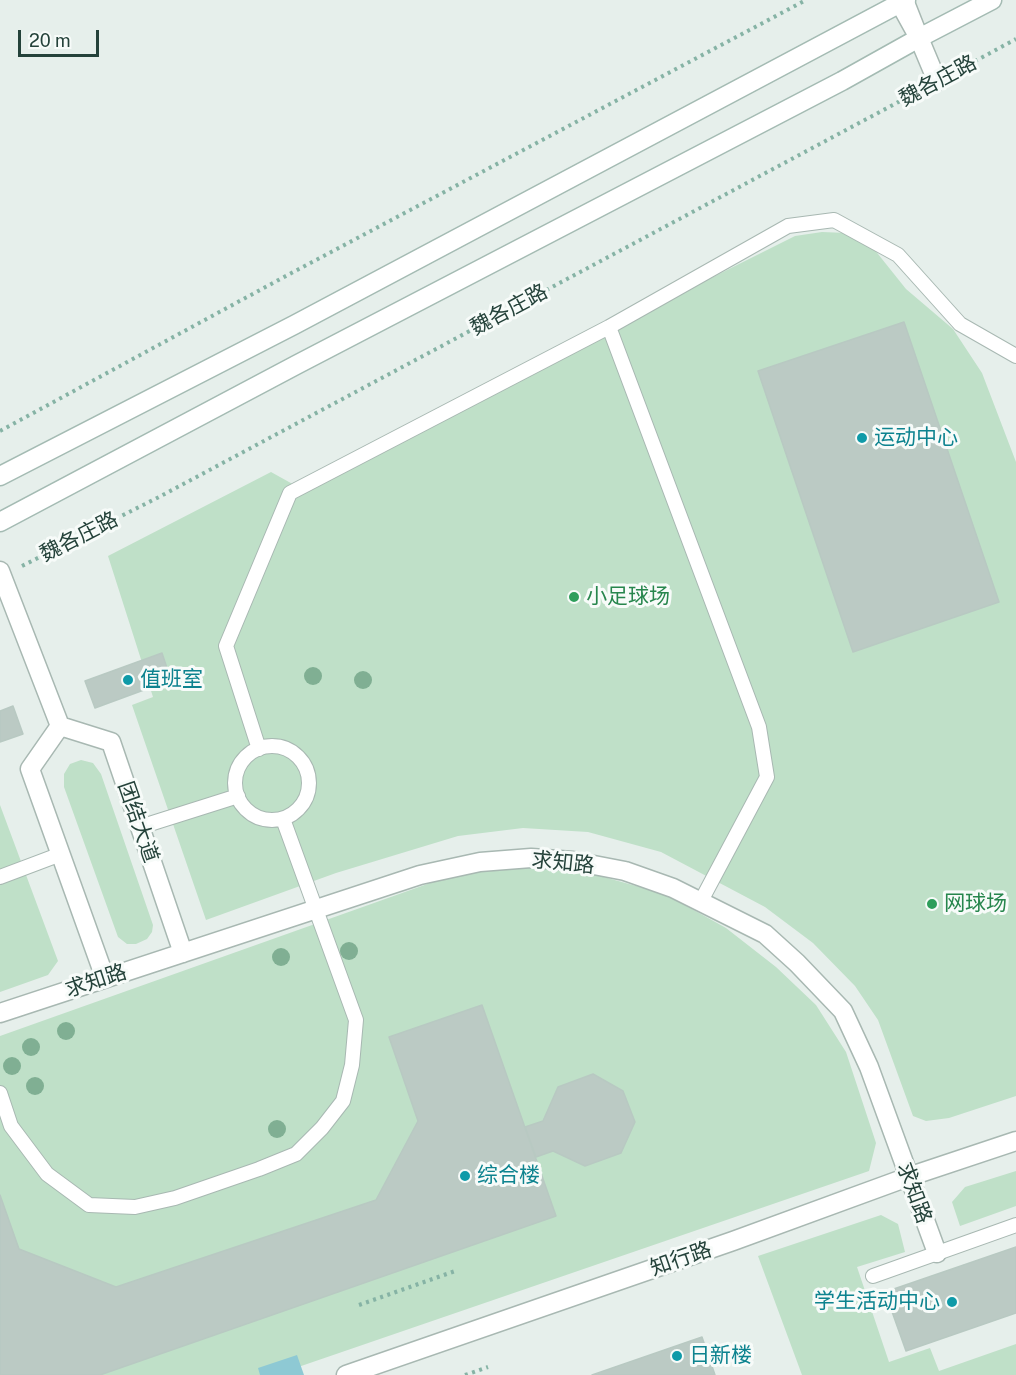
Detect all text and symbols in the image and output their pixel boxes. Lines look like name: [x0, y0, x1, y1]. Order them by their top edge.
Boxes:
scale bar: [21, 18, 102, 56]
text: 20 m: [29, 30, 71, 51]
street label: 魏各庄路: [895, 50, 981, 112]
street label: 魏各庄路: [466, 279, 552, 341]
place label: 运动中心: [874, 425, 958, 451]
marker: 运动中心: [855, 431, 869, 445]
street label: 魏各庄路: [36, 507, 122, 567]
place label: 小足球场: [586, 584, 670, 610]
marker: 小足球场: [567, 590, 581, 604]
place label: 值班室: [140, 667, 203, 693]
marker: 值班室: [121, 673, 135, 687]
street label: 团结大道: [112, 778, 164, 866]
street label: 求知路: [530, 847, 596, 879]
place label: 网球场: [944, 891, 1007, 917]
marker: 网球场: [925, 897, 939, 911]
street label: 求知路: [62, 959, 130, 1003]
street label: 求知路: [891, 1159, 937, 1227]
place label: 综合楼: [477, 1163, 540, 1189]
marker: 综合楼: [458, 1169, 472, 1183]
street label: 知行路: [647, 1237, 715, 1281]
place label: 学生活动中心: [814, 1289, 940, 1315]
marker: 学生活动中心: [945, 1295, 959, 1309]
place label: 日新楼: [689, 1343, 752, 1369]
marker: 日新楼: [670, 1349, 684, 1363]

